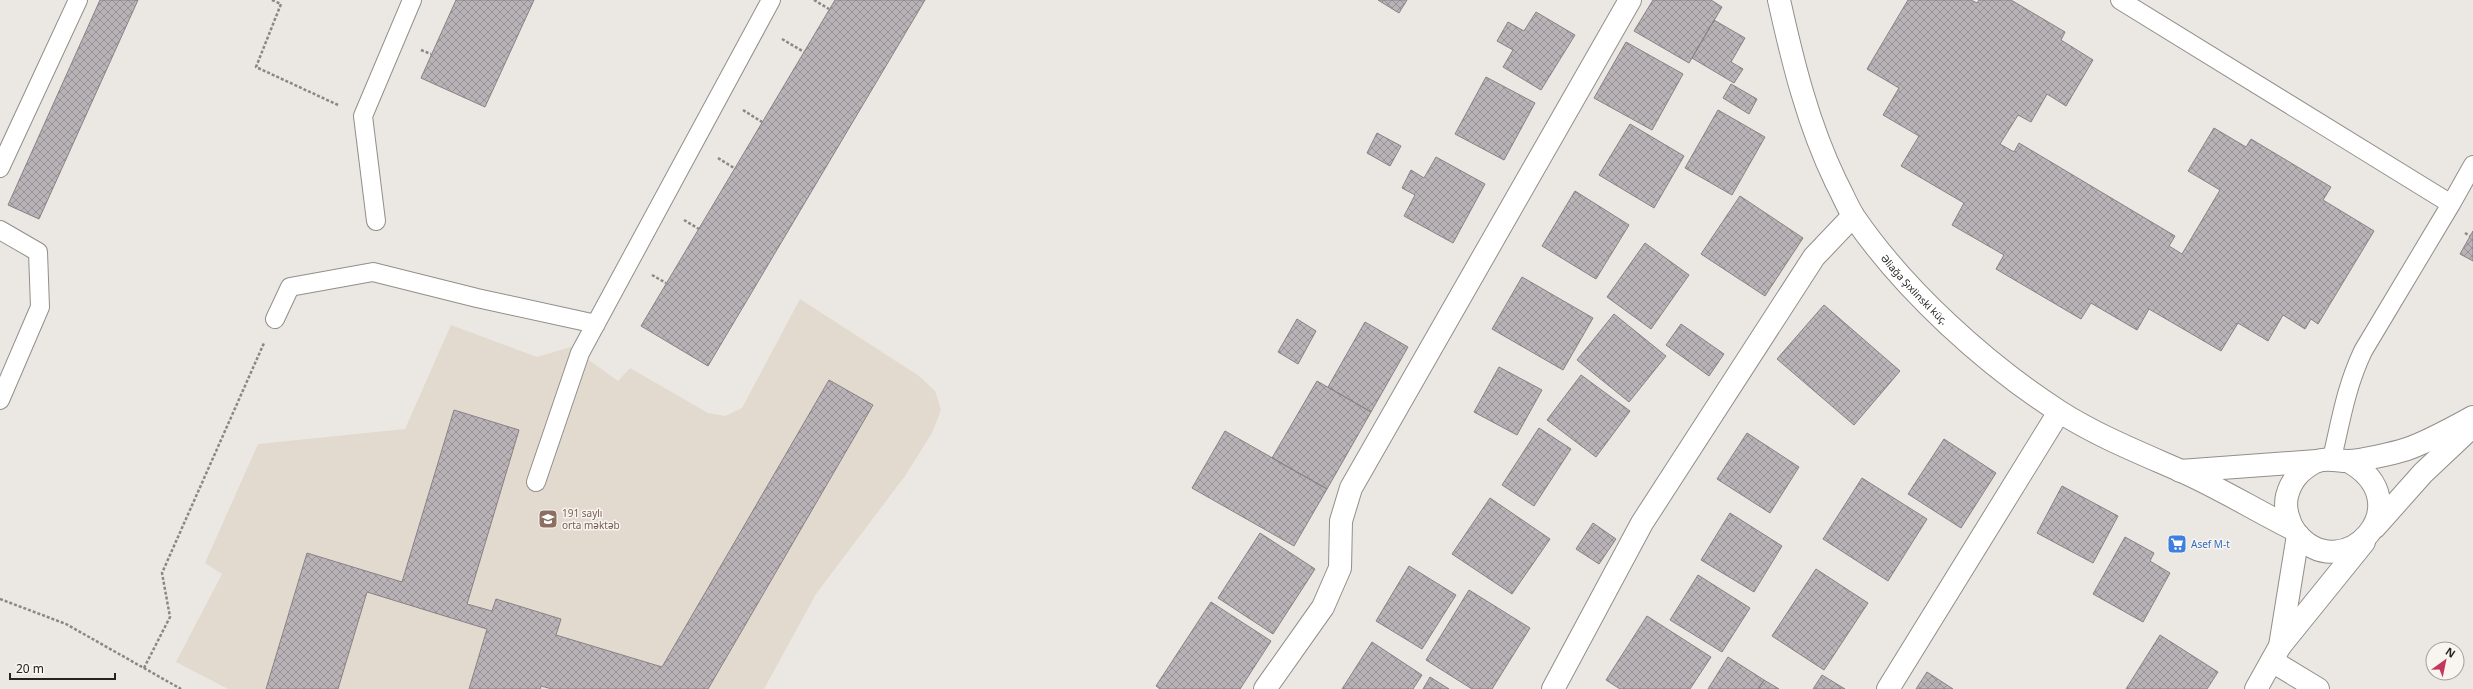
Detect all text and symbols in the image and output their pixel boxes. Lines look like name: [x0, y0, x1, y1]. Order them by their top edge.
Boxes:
street label: Əliağa Şıxlinski küç.: [1878, 251, 1951, 328]
place label: 191 saylı orta məktəb: [562, 506, 620, 532]
school or university icon: 191 saylı orta məktəb: [537, 508, 559, 530]
supermarket icon: Asef M-t: [2166, 533, 2188, 555]
place label: Asef M-t: [2191, 537, 2230, 551]
north arrow: [2425, 641, 2465, 681]
text: N: [2443, 643, 2459, 661]
scale bar: [10, 655, 115, 681]
text: 20 m: [16, 660, 44, 677]

